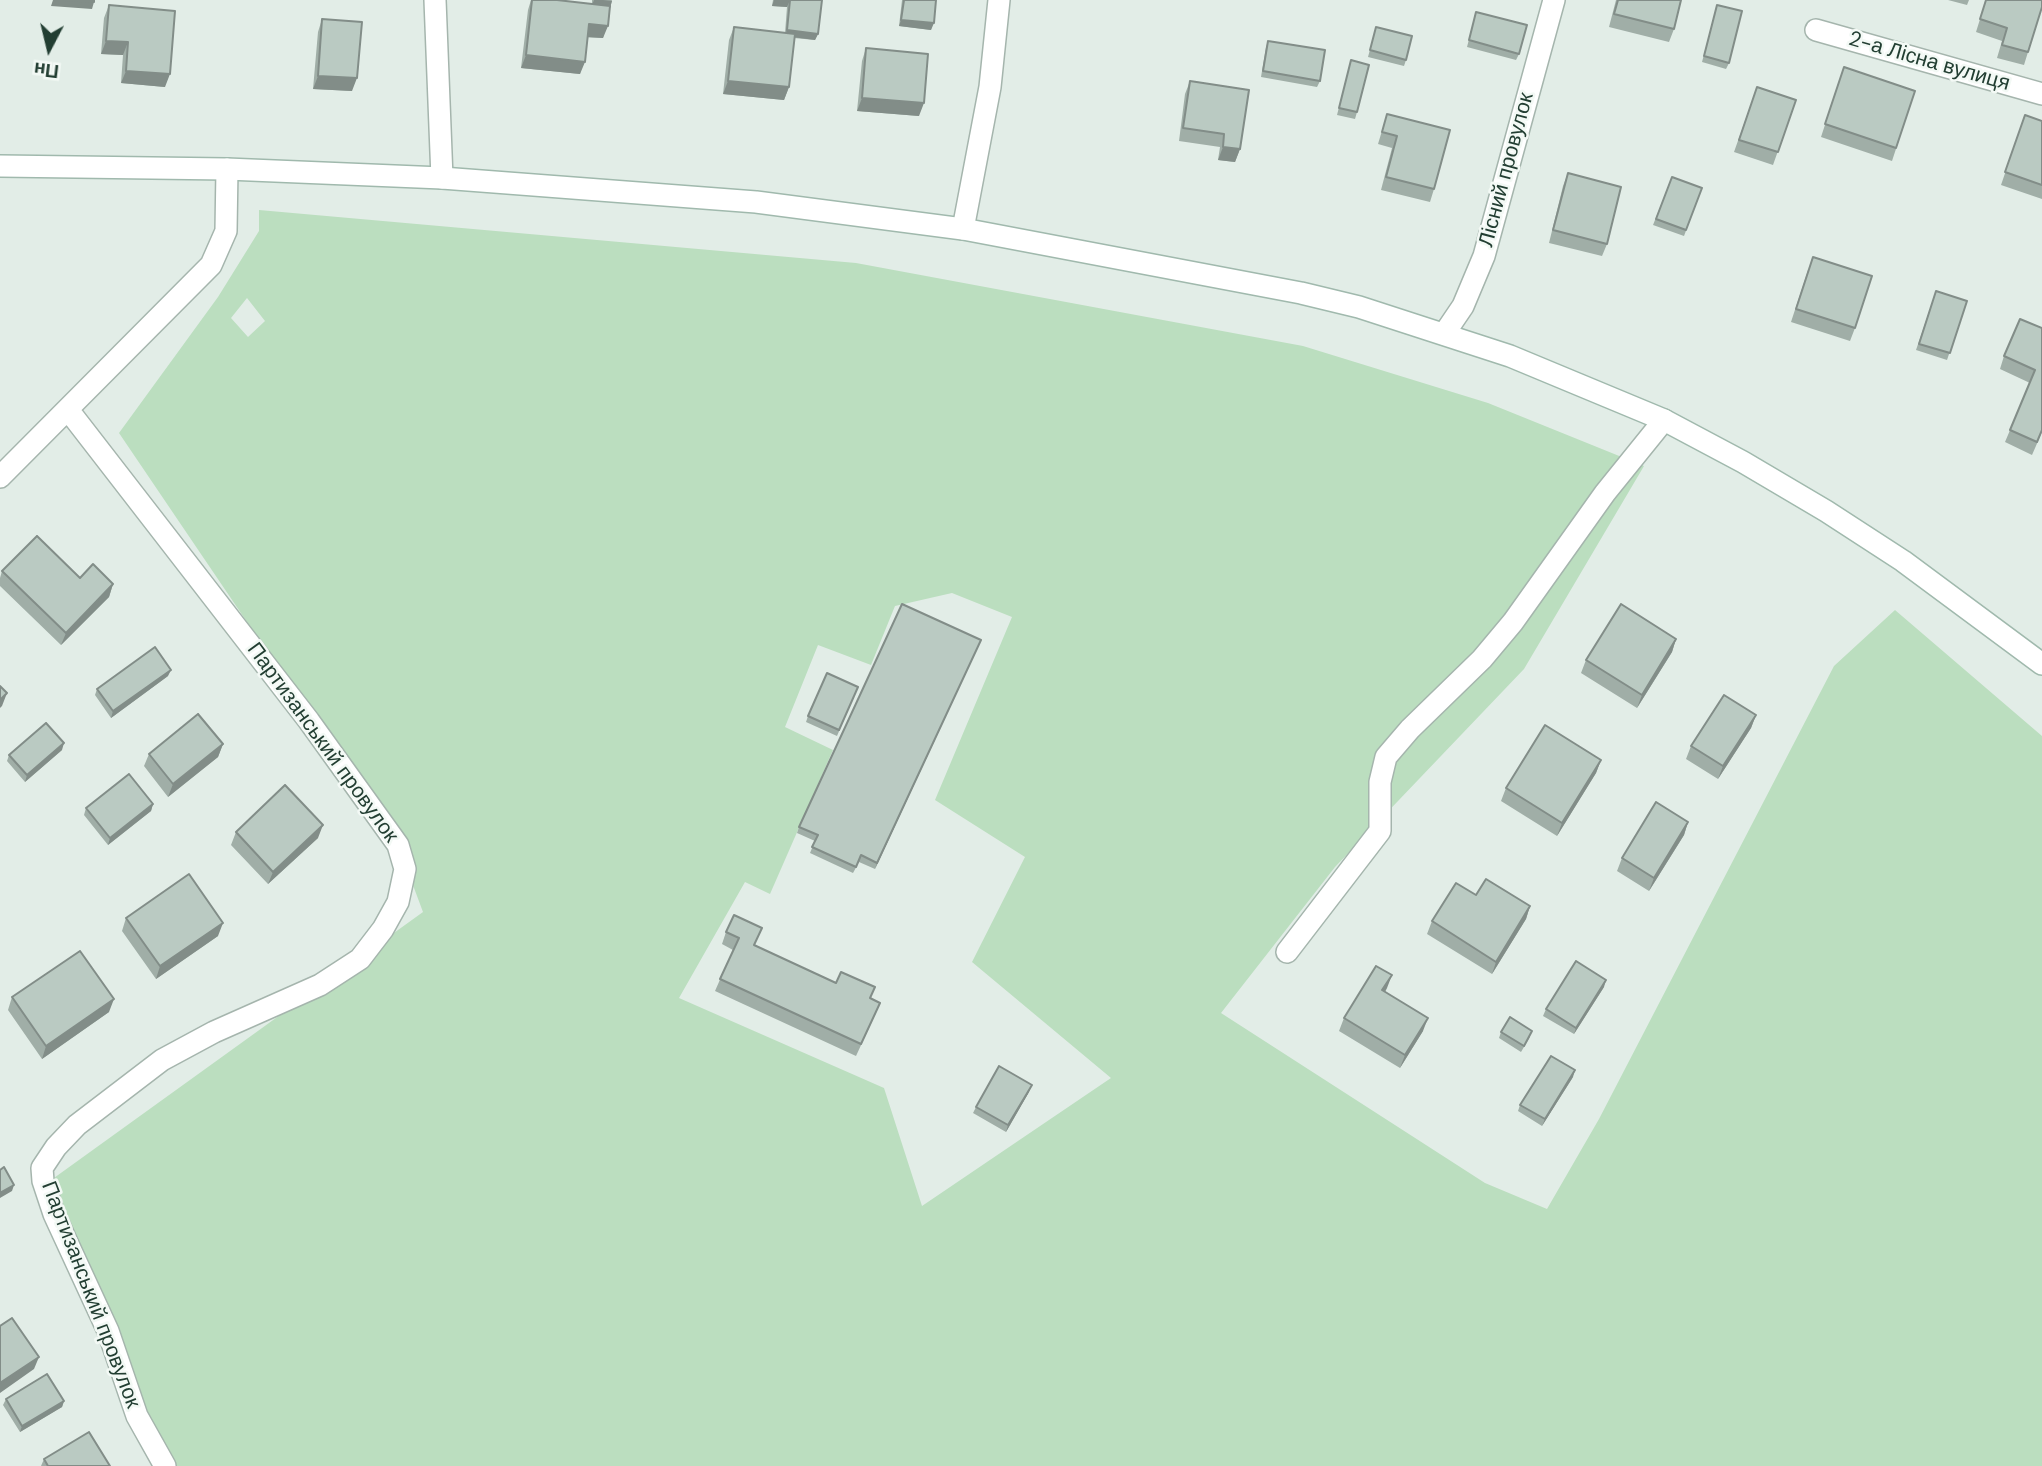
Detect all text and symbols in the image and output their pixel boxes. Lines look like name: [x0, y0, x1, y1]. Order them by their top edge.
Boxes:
north arrow: [14, 14, 84, 84]
street label: 2-а Лісна вулиця: [1845, 27, 2013, 97]
text: Пн: [32, 56, 60, 84]
street label: Лісний провулок: [1474, 90, 1540, 250]
street label: Партизанський провулок: [241, 638, 403, 848]
street label: Партизанський провулок: [35, 1178, 145, 1412]

